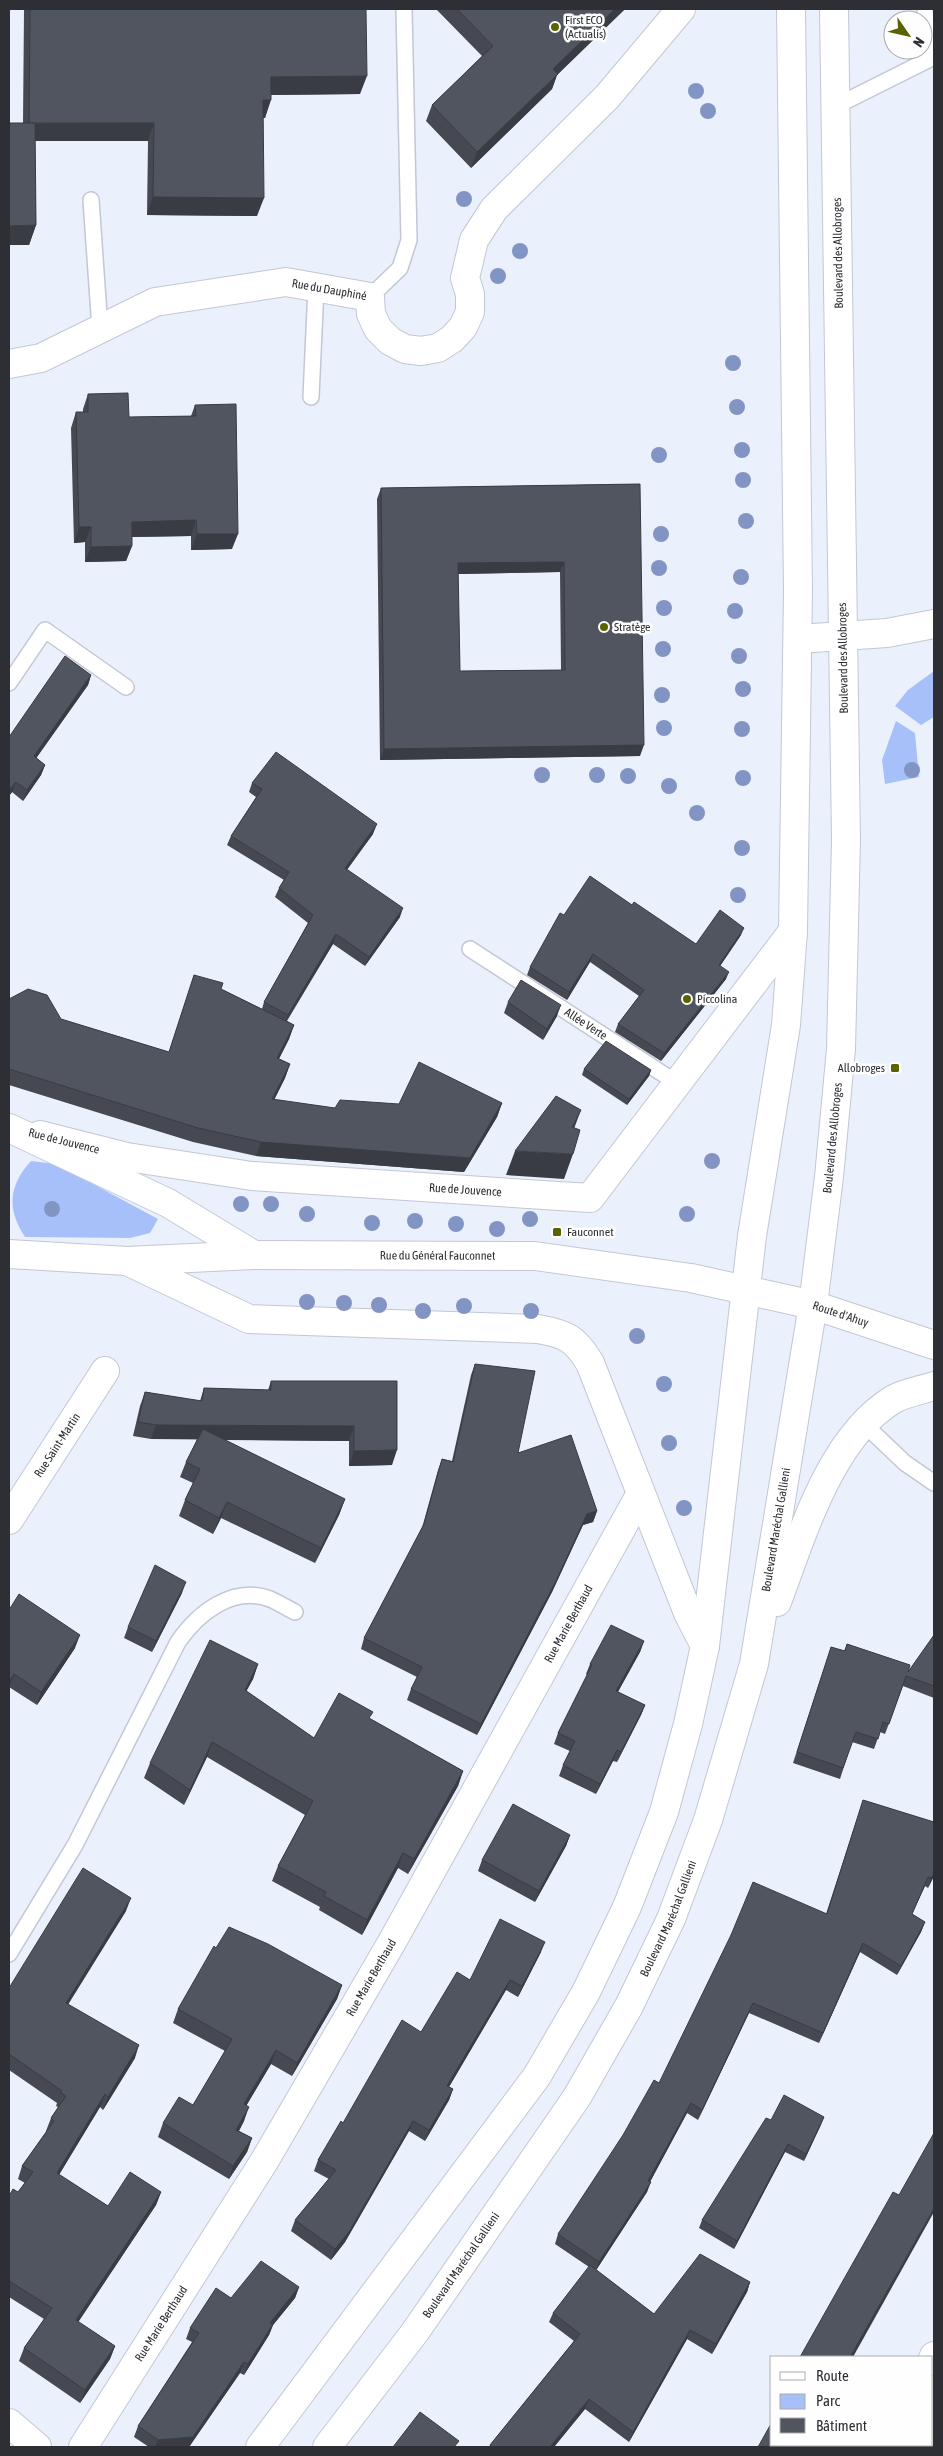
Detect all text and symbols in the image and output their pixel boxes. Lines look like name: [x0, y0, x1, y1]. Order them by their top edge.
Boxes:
north arrow: [883, 10, 933, 60]
place label: First ECO (Actualis): [565, 13, 606, 41]
marker: First ECO (Actualis): [549, 21, 561, 33]
text: N: [910, 34, 928, 50]
street label: Boulevard des Allobroges: [830, 197, 846, 309]
street label: Rue du Dauphiné: [291, 276, 368, 303]
street label: Boulevard des Allobroges: [835, 602, 851, 714]
place label: Stratège: [614, 620, 651, 634]
marker: Stratège: [598, 621, 610, 633]
place label: Piccolina: [697, 992, 737, 1006]
marker: Piccolina: [681, 993, 693, 1005]
street label: Allée Verte: [562, 1005, 610, 1043]
place label: Allobroges: [838, 1061, 885, 1075]
marker: Allobroges: [889, 1062, 901, 1074]
street label: Boulevard des Allobroges: [820, 1082, 845, 1194]
street label: Rue de Jouvence: [27, 1125, 101, 1157]
street label: Rue de Jouvence: [428, 1181, 502, 1199]
place label: Fauconnet: [567, 1225, 614, 1239]
marker: Fauconnet: [551, 1226, 563, 1238]
street label: Rue du Général Fauconnet: [380, 1248, 496, 1263]
street label: Route d'Ahuy: [811, 1298, 870, 1330]
street label: Rue Saint-Martin: [31, 1410, 83, 1480]
street label: Boulevard Maréchal Gallieni: [759, 1467, 793, 1593]
street label: Rue Marie Berthaud: [541, 1582, 596, 1665]
street label: Boulevard Maréchal Gallieni: [637, 1858, 699, 1979]
street label: Rue Marie Berthaud: [343, 1936, 399, 2019]
street label: Boulevard Maréchal Gallieni: [420, 2210, 502, 2321]
street label: Rue Marie Berthaud: [132, 2283, 190, 2364]
legend: [770, 2356, 933, 2446]
text: Route: [816, 2367, 849, 2384]
text: Parc: [816, 2392, 840, 2409]
text: Bâtiment: [816, 2417, 867, 2434]

